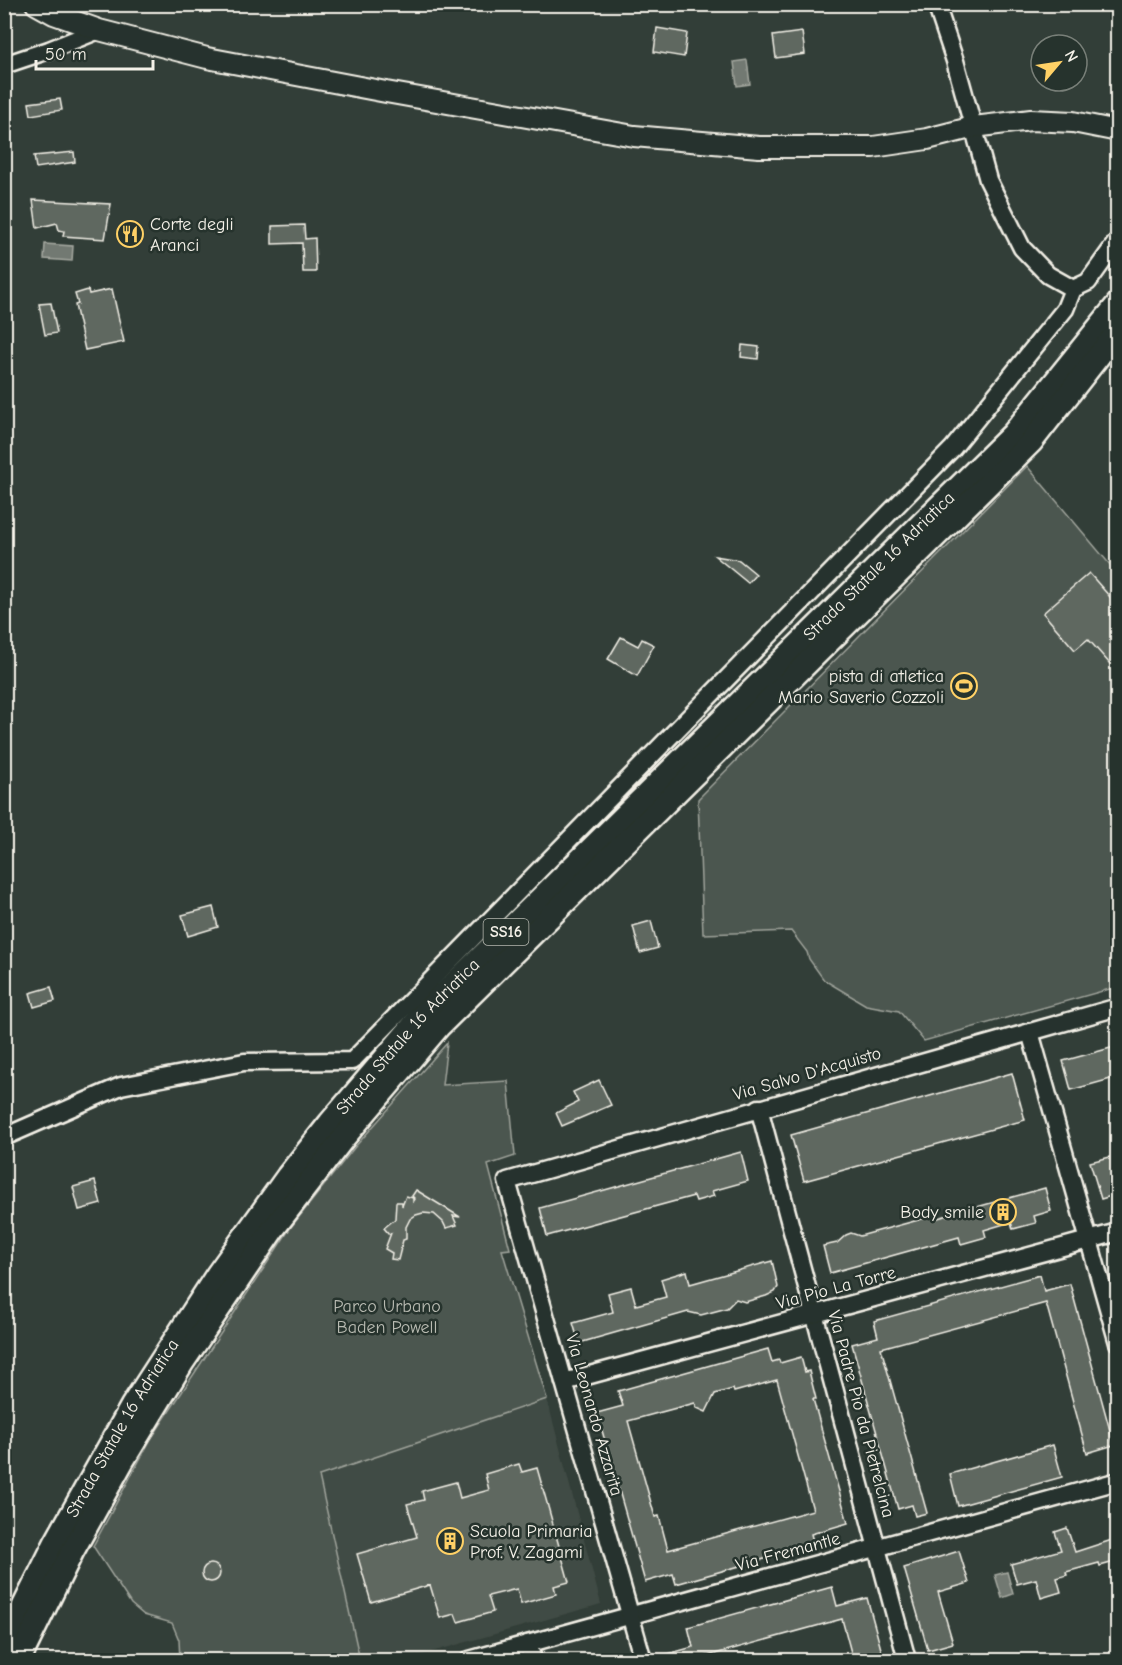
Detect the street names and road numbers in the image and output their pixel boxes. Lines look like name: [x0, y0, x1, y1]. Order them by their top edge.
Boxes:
street label: Strada Statale 16 Adriatica: [799, 487, 959, 645]
road number: SS16: [484, 919, 528, 945]
street label: Strada Statale 16 Adriatica: [331, 954, 484, 1119]
street label: Via Salvo D'Acquisto: [731, 1043, 883, 1105]
street label: Via Pio La Torre: [774, 1262, 898, 1314]
street label: Via Padre Pio da Pietrelcina: [823, 1308, 899, 1520]
street label: Via Leonardo Azzarita: [561, 1332, 627, 1498]
street label: Strada Statale 16 Adriatica: [61, 1335, 183, 1521]
street label: Via Fremantle: [733, 1528, 843, 1576]

